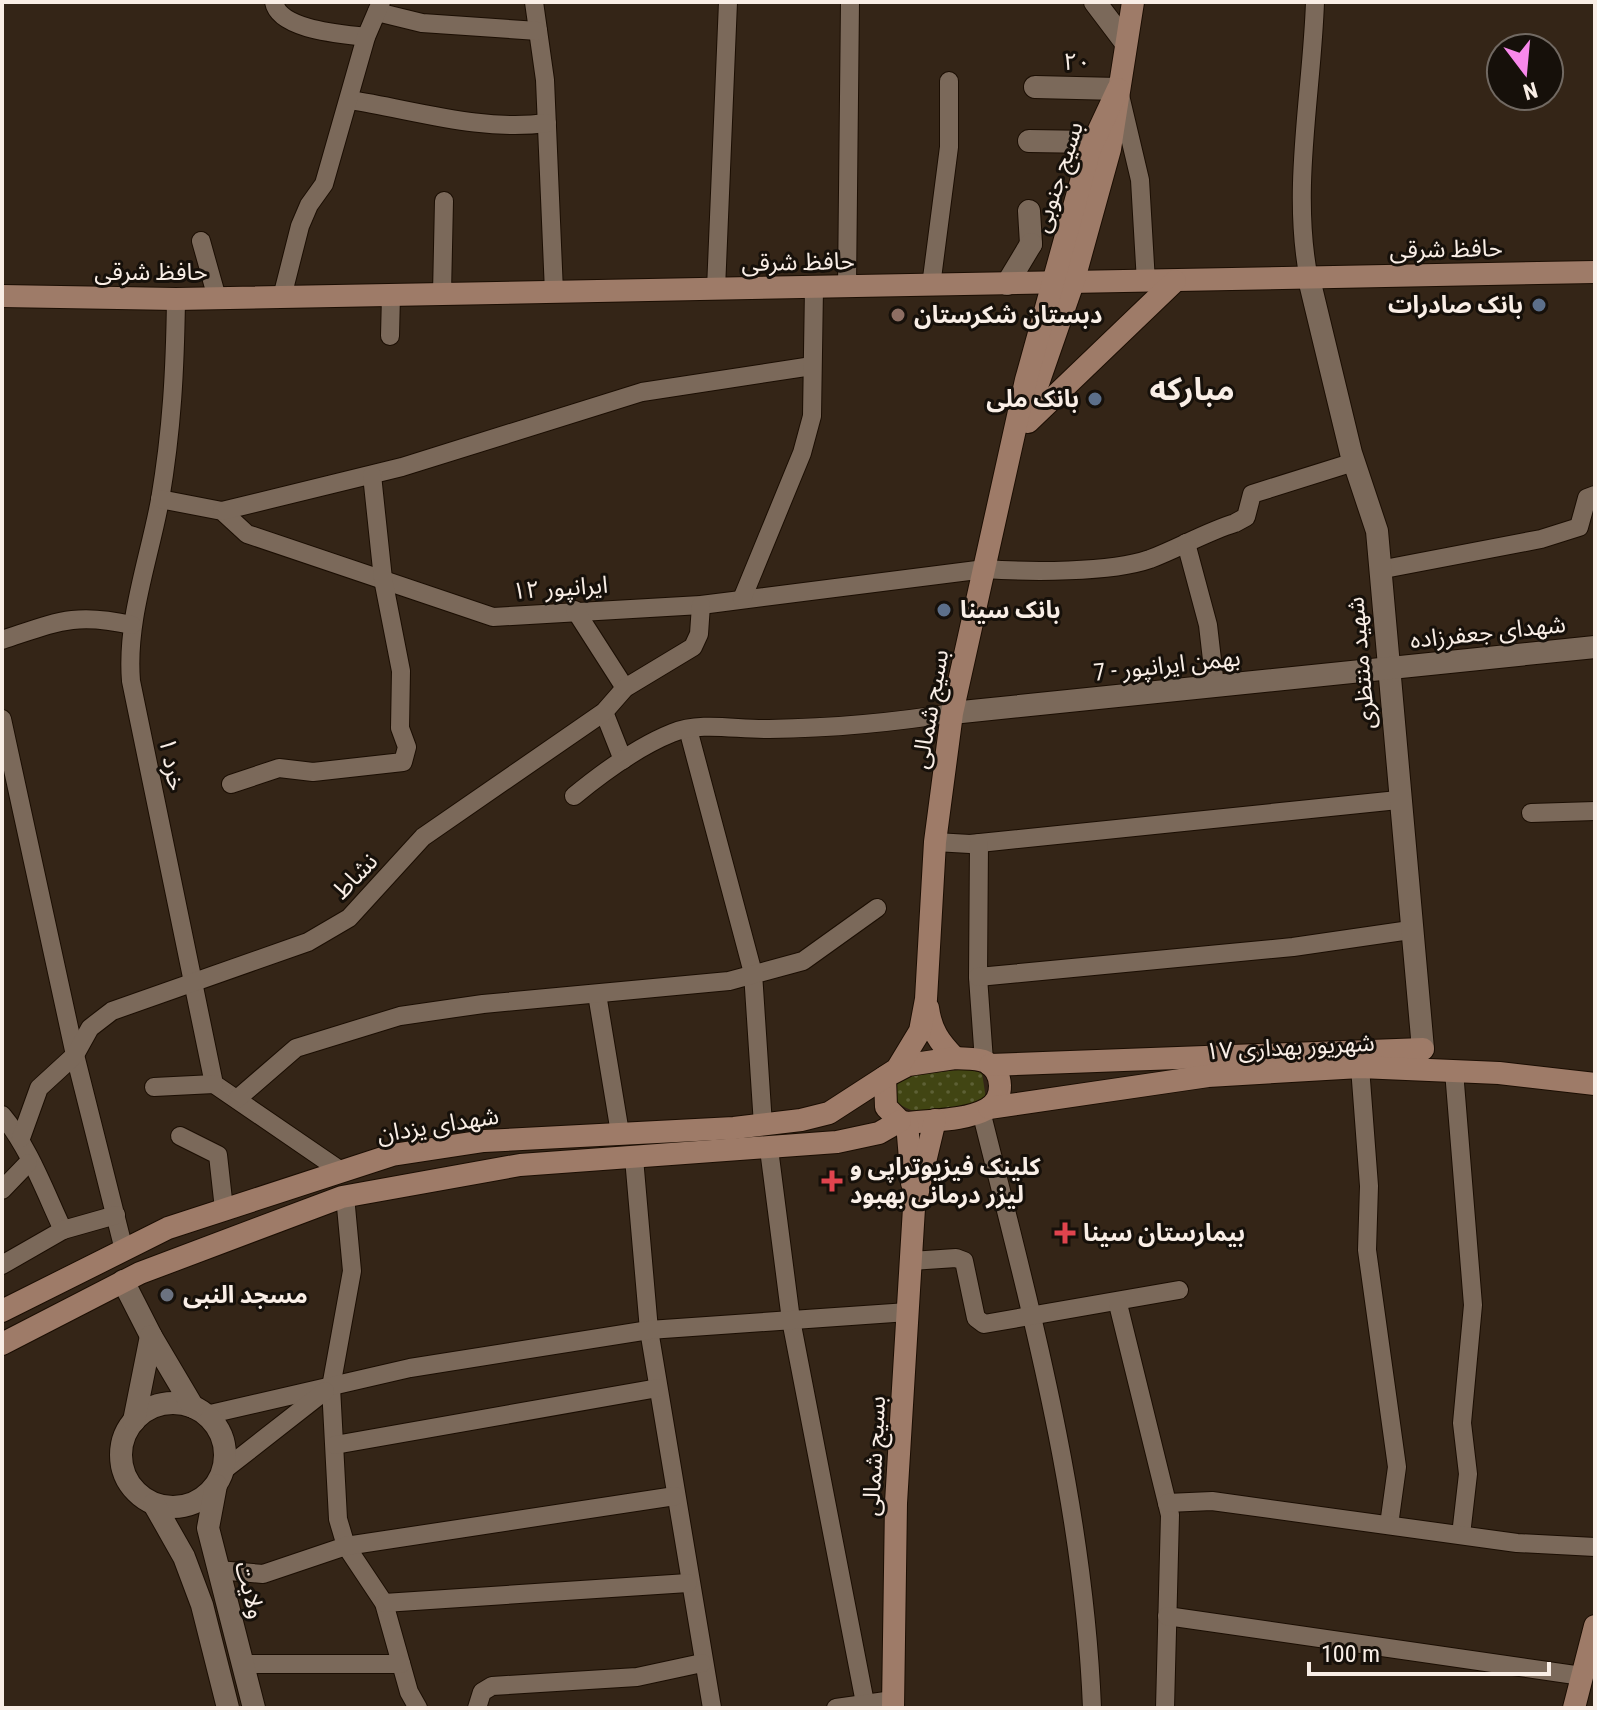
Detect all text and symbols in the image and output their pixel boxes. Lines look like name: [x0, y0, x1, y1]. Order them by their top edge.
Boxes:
north arrow: [1485, 32, 1565, 112]
street label: ۲۰: [1063, 48, 1091, 76]
text: N: [1520, 77, 1540, 105]
street label: بسیج جنوبی: [1027, 118, 1092, 237]
street label: حافظ شرقی: [1389, 234, 1503, 264]
street label: حافظ شرقی: [741, 247, 855, 277]
street label: حافظ شرقی: [94, 258, 208, 286]
place label: بانک صادرات: [1388, 291, 1523, 319]
marker: بانک صادرات: [1530, 296, 1548, 314]
place label: دبستان شکرستان: [914, 301, 1102, 329]
marker: دبستان شکرستان: [889, 306, 907, 324]
district label: مبارکه: [1149, 370, 1235, 408]
place label: بانک ملی: [986, 385, 1079, 413]
marker: بانک ملی: [1086, 390, 1104, 408]
street label: ایرانپور ۱۲: [511, 571, 609, 607]
place label: بانک سینا: [960, 596, 1061, 624]
street label: شهید منتظری: [1341, 596, 1381, 730]
marker: بانک سینا: [935, 601, 953, 619]
street label: شهدای جعفرزاده: [1409, 610, 1567, 654]
street label: بهمن ایرانپور - 7: [1092, 643, 1242, 688]
street label: بسیج شمالی: [906, 647, 957, 771]
street label: خرد ۱: [153, 735, 191, 793]
street label: نشاط: [327, 847, 383, 905]
street label: ۱۷ شهریور بهداری: [1205, 1029, 1375, 1065]
street label: شهدای یزدان: [375, 1102, 501, 1148]
place label: کلینک فیزیوتراپی و لیزر درمانی بهبود: [850, 1153, 1042, 1209]
marker: کلینک فیزیوتراپی و لیزر درمانی بهبود: [821, 1170, 843, 1192]
place label: بیمارستان سینا: [1083, 1219, 1245, 1247]
marker: بیمارستان سینا: [1054, 1222, 1076, 1244]
place label: مسجد النبی: [183, 1281, 308, 1309]
marker: مسجد النبی: [158, 1286, 176, 1304]
street label: بسیج شمالی: [857, 1395, 894, 1517]
street label: ولایت: [229, 1558, 271, 1622]
scale bar: [1309, 1626, 1549, 1676]
text: 100 m: [1321, 1640, 1380, 1668]

